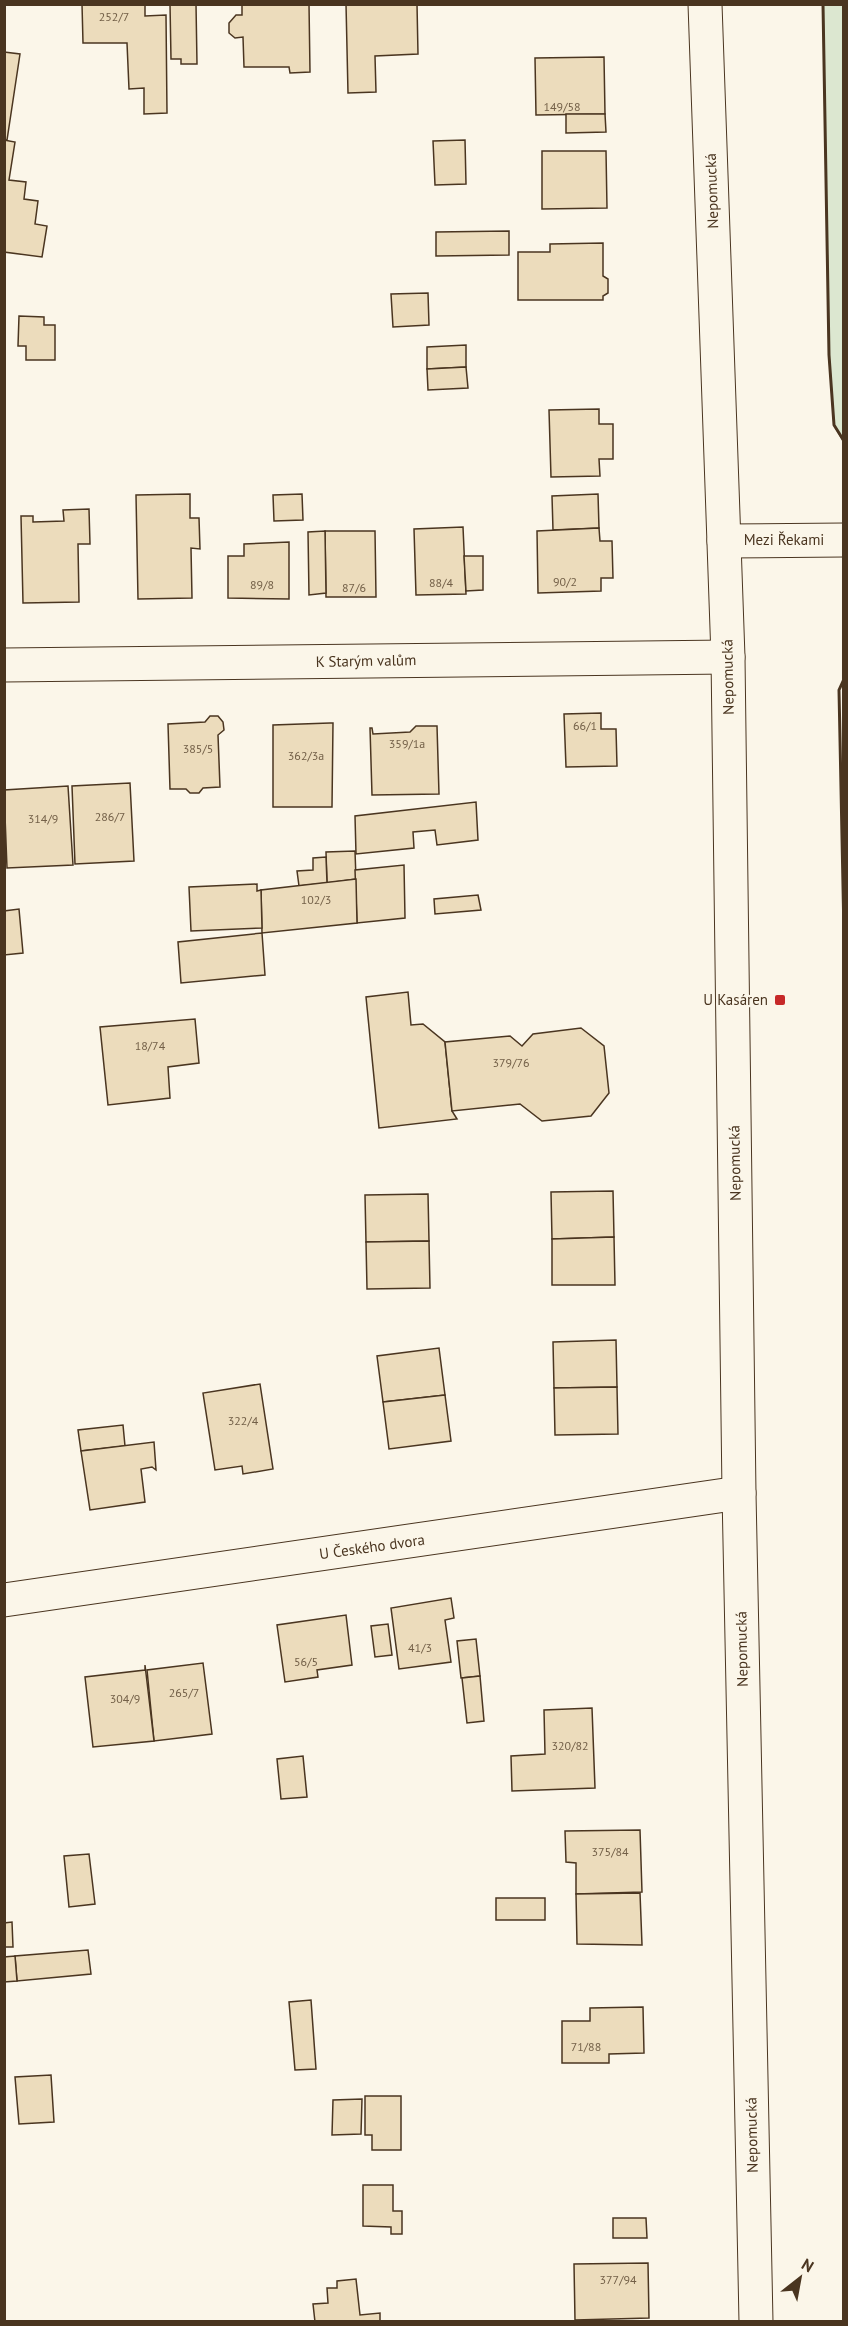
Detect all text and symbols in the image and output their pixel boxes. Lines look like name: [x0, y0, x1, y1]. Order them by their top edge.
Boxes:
house number: 252/7: [99, 9, 129, 24]
house number: 149/58: [544, 99, 580, 114]
street label: Nepomucká: [701, 153, 722, 229]
street label: Mezi Řekami: [744, 530, 824, 549]
house number: 90/2: [553, 574, 577, 589]
house number: 88/4: [429, 575, 453, 590]
house number: 89/8: [250, 577, 274, 592]
house number: 87/6: [342, 580, 366, 595]
street label: Nepomucká: [717, 639, 738, 715]
street label: K Starým valům: [316, 650, 416, 671]
house number: 66/1: [573, 718, 597, 733]
house number: 359/1a: [389, 736, 425, 751]
house number: 385/5: [183, 741, 213, 756]
house number: 362/3a: [288, 748, 324, 763]
house number: 286/7: [95, 809, 125, 824]
house number: 314/9: [28, 811, 58, 826]
house number: 102/3: [301, 892, 331, 907]
place label: U Kasáren: [703, 990, 768, 1009]
marker: U Kasáren: [773, 993, 787, 1007]
house number: 18/74: [135, 1038, 166, 1053]
house number: 379/76: [493, 1055, 529, 1070]
street label: Nepomucká: [724, 1125, 745, 1201]
house number: 322/4: [228, 1413, 259, 1428]
street label: U Českého dvora: [318, 1530, 426, 1563]
street label: Nepomucká: [731, 1611, 752, 1687]
house number: 41/3: [408, 1640, 432, 1655]
house number: 56/5: [294, 1654, 318, 1669]
house number: 265/7: [169, 1685, 199, 1700]
house number: 304/9: [110, 1691, 140, 1706]
house number: 320/82: [552, 1738, 588, 1753]
house number: 375/84: [592, 1844, 629, 1859]
house number: 71/88: [571, 2039, 601, 2054]
street label: Nepomucká: [741, 2097, 762, 2173]
north arrow: [770, 2248, 830, 2308]
text: N: [798, 2254, 817, 2276]
house number: 377/94: [600, 2272, 637, 2287]

